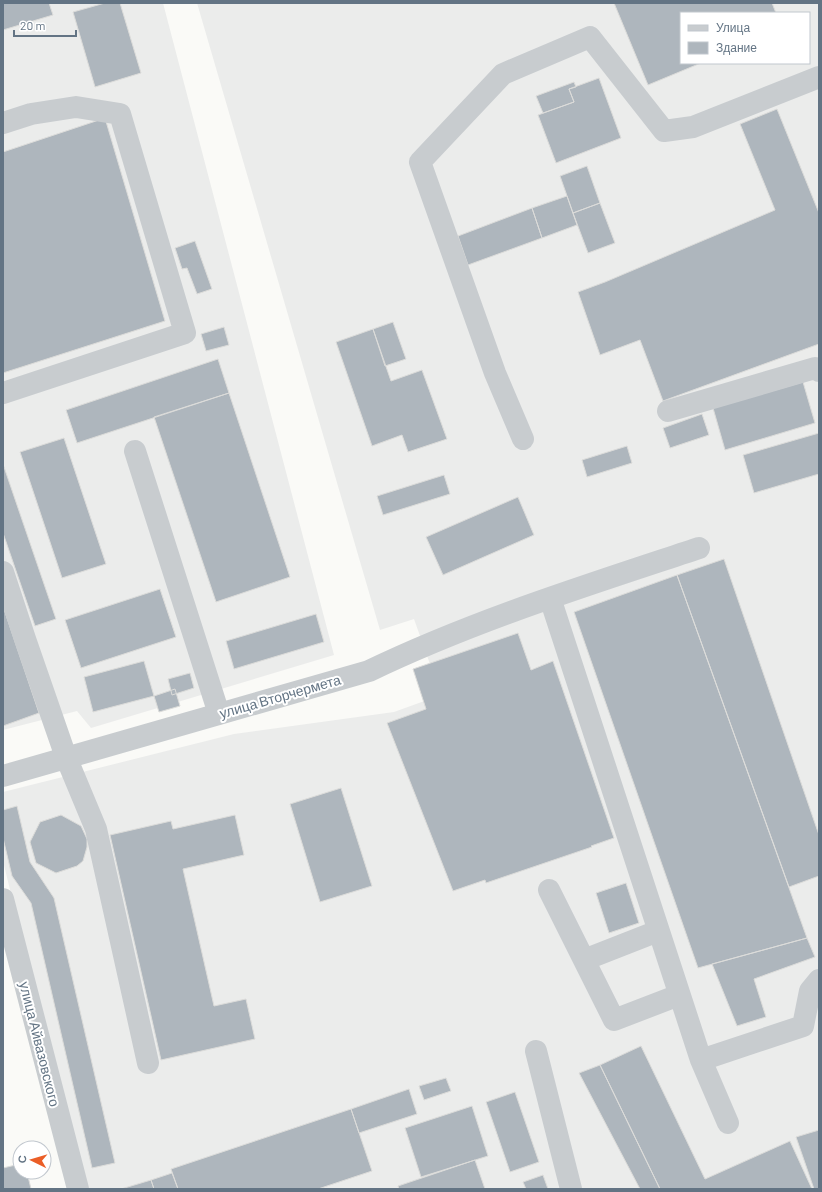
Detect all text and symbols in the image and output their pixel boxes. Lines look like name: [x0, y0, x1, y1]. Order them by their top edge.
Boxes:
scale bar: [14, 12, 76, 38]
legend: [680, 12, 810, 64]
text: 20 m: [20, 18, 46, 32]
text: Улица: [716, 20, 750, 35]
text: Здание: [716, 40, 757, 55]
street label: улица Вторчермета: [217, 670, 343, 721]
street label: улица Айвазовского: [16, 980, 64, 1109]
north arrow: [12, 1140, 52, 1180]
text: С: [15, 1155, 28, 1164]

